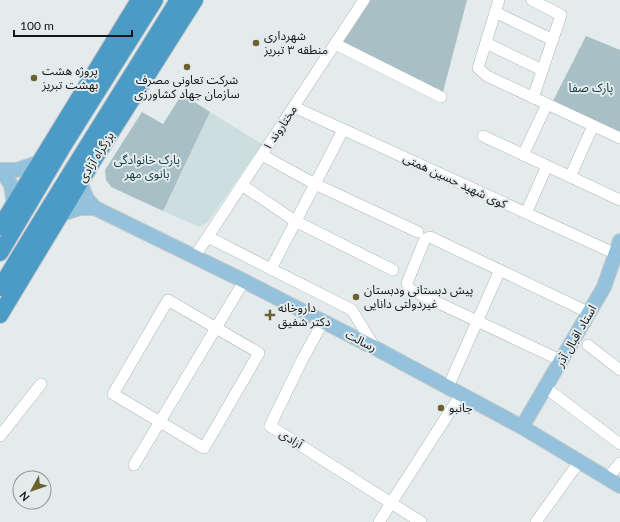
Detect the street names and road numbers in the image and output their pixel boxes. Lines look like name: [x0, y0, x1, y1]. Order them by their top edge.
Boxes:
street label: مختاروند ۱: [259, 102, 300, 153]
street label: بزرگراه آزادی: [74, 129, 117, 185]
street label: کوی شهید حسین همتی: [401, 150, 511, 212]
street label: استاد اقبال آذر: [551, 302, 599, 370]
street label: رسالت: [343, 326, 379, 355]
street label: آزادی: [277, 426, 306, 452]

